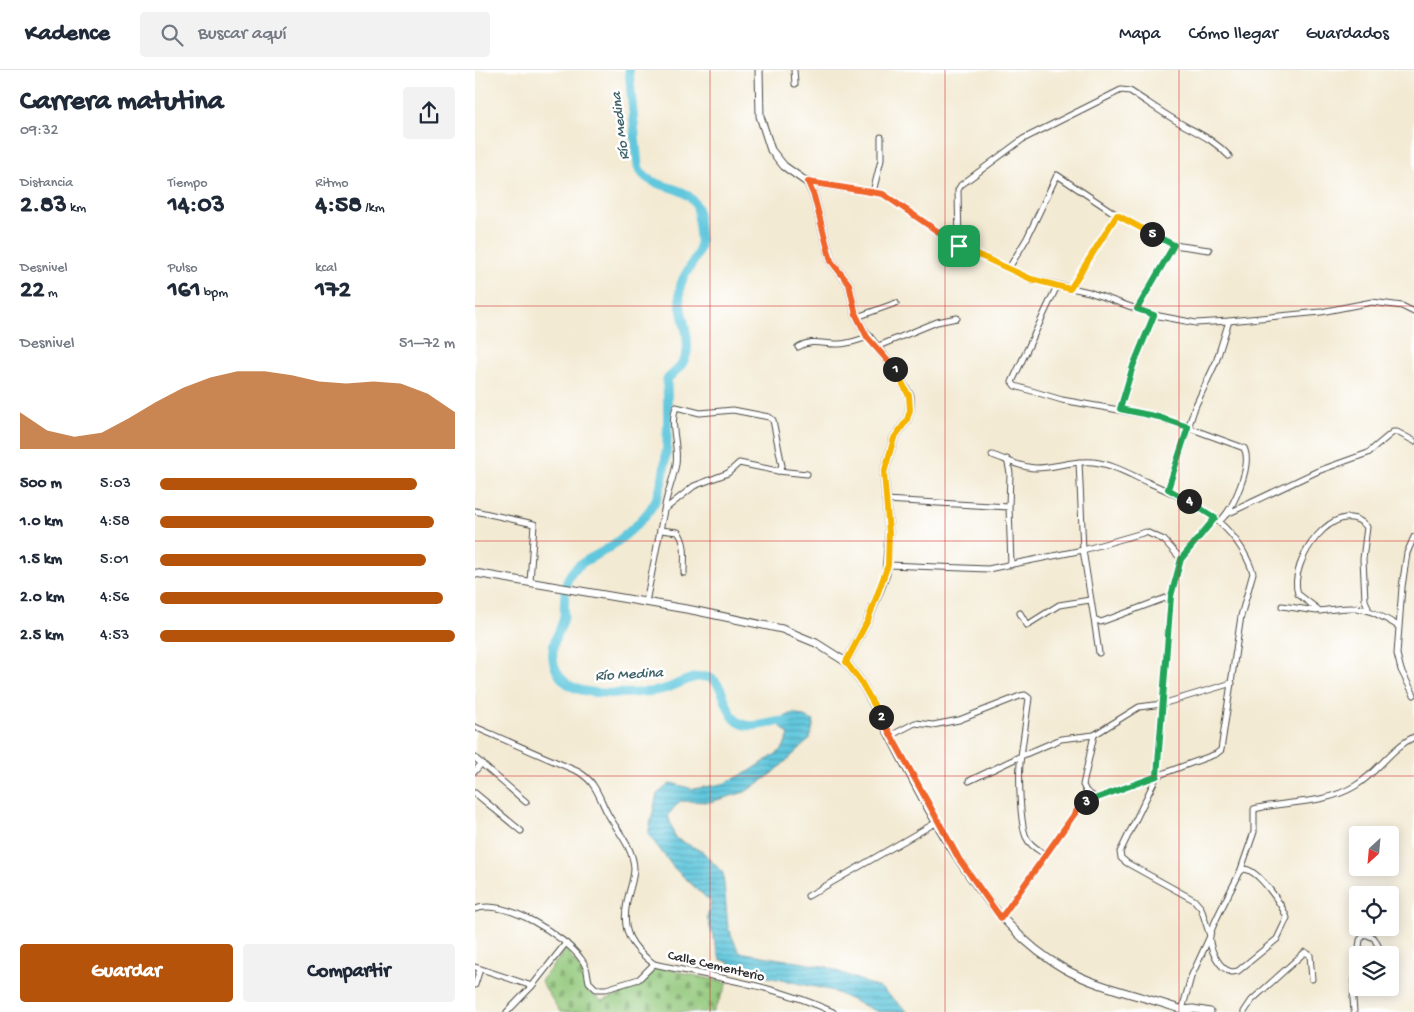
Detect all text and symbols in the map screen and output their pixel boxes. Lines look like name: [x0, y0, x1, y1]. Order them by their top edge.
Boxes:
search box: [140, 12, 490, 57]
text: Kadence: [25, 20, 110, 49]
icon: search: [158, 21, 186, 49]
text: Buscar aquí: [198, 23, 287, 46]
text: Mapa: [1119, 24, 1160, 45]
text: Cómo llegar: [1188, 24, 1278, 45]
text: Guardados: [1306, 24, 1389, 45]
text: Carrera matutina: [20, 86, 223, 119]
button: share: [403, 87, 455, 139]
water label: Río Medina: [608, 89, 634, 161]
text: 09:32: [20, 122, 58, 141]
text: Distancia: [20, 175, 73, 192]
text: Tiempo: [168, 175, 207, 192]
text: Ritmo: [315, 175, 349, 192]
text: 2.83: [20, 192, 67, 221]
text: 14:03: [168, 192, 225, 221]
text: 4:58: [315, 192, 362, 221]
text: km: [67, 200, 86, 217]
text: /km: [362, 200, 385, 217]
pin: 5: [1139, 222, 1165, 246]
pin: [938, 225, 980, 267]
text: 5: [1149, 226, 1156, 243]
icon: arrive: [945, 232, 973, 260]
text: Desnivel: [20, 260, 68, 277]
text: Pulso: [168, 260, 197, 277]
text: kcal: [315, 260, 337, 277]
text: 22: [20, 277, 45, 306]
text: 161: [168, 277, 201, 306]
text: 172: [315, 277, 351, 306]
text: m: [45, 285, 58, 302]
text: bpm: [201, 285, 228, 302]
text: Desnivel: [20, 335, 74, 354]
text: 51–72 m: [399, 335, 455, 354]
pin: 1: [883, 356, 907, 382]
text: 1: [893, 361, 898, 378]
text: 500 m: [20, 475, 62, 494]
text: 5:03: [100, 475, 131, 494]
pin: 4: [1177, 488, 1201, 514]
text: 4: [1186, 493, 1193, 510]
text: 1.0 km: [20, 513, 63, 532]
text: 4:58: [100, 513, 130, 532]
text: 1.5 km: [20, 551, 62, 570]
text: 5:01: [100, 551, 129, 570]
text: 2.0 km: [20, 589, 64, 608]
text: 4:56: [100, 589, 129, 608]
text: 2.5 km: [20, 627, 64, 646]
text: 4:53: [100, 627, 129, 646]
water label: Río Medina: [595, 664, 665, 686]
pin: 2: [869, 704, 893, 730]
text: 2: [878, 709, 885, 726]
pin: 3: [1073, 790, 1099, 814]
text: 3: [1083, 794, 1090, 811]
north arrow: [1349, 826, 1399, 876]
map controls: [1349, 826, 1399, 996]
button: locate: [1349, 886, 1399, 936]
button: Guardar: [20, 944, 233, 1002]
button: Compartir: [243, 944, 455, 1002]
button: layers: [1349, 946, 1399, 996]
street label: Calle Cementerio: [666, 948, 766, 986]

